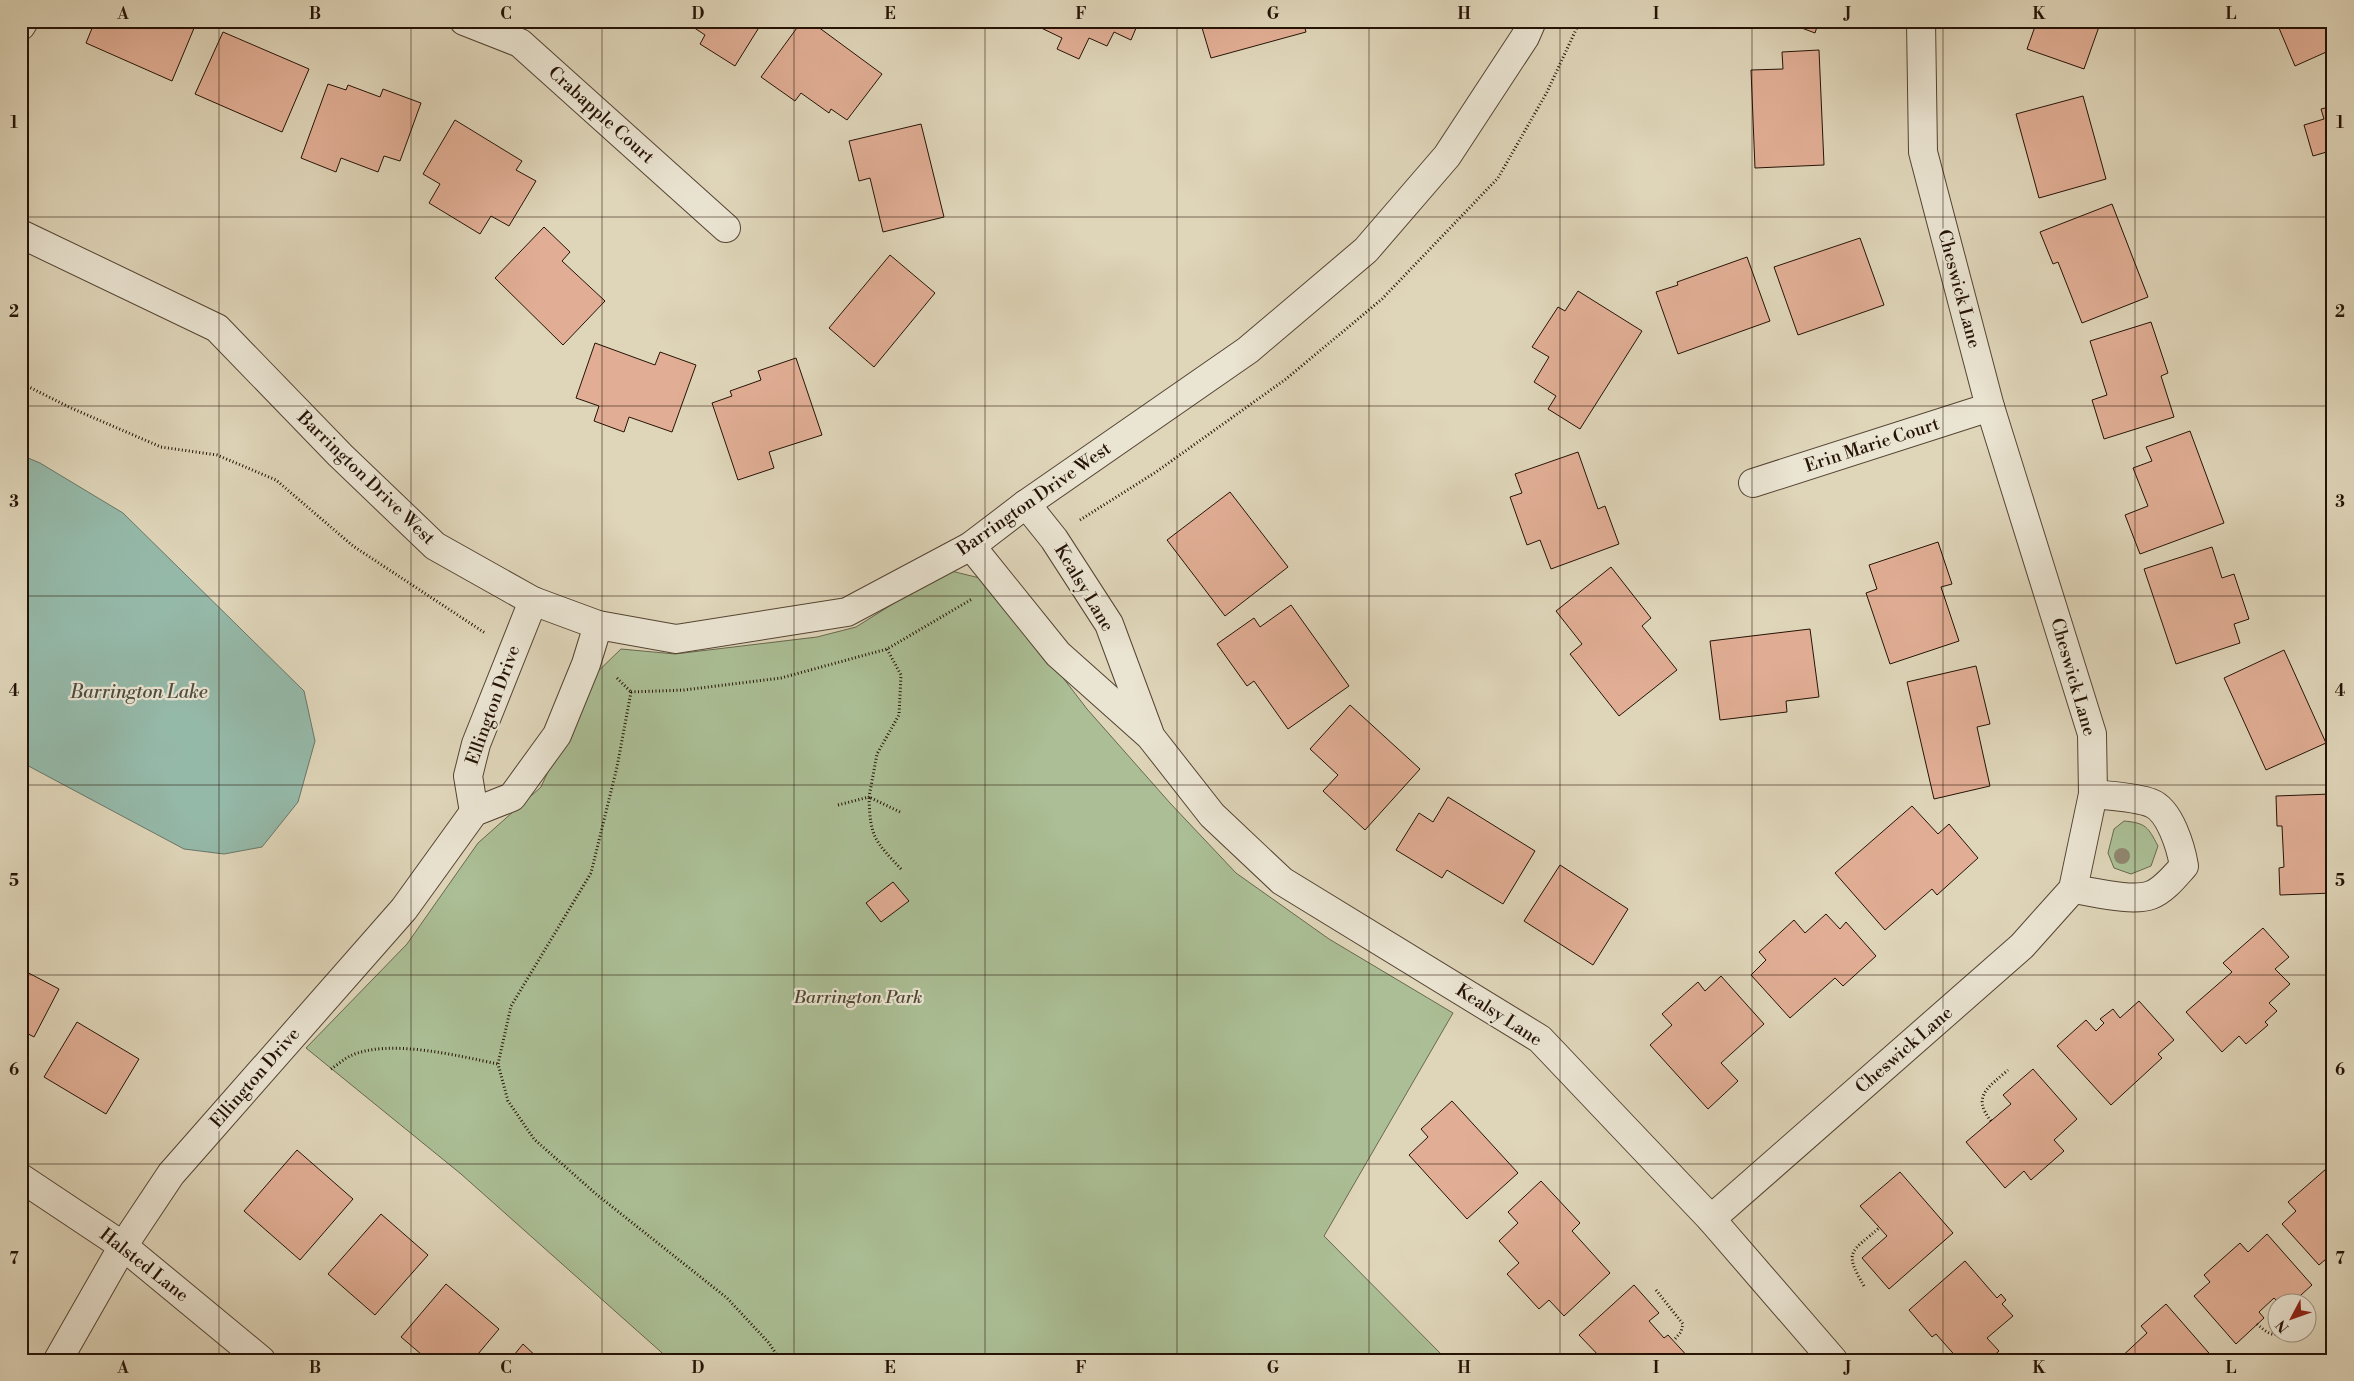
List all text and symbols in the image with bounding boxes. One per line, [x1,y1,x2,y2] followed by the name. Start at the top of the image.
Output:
[116,4,129,24] text: A
[309,4,321,24] text: B
[500,4,512,24] text: C
[692,4,705,24] text: D
[884,4,896,24] text: E
[1075,4,1087,24] text: F
[1267,4,1280,24] text: G
[1457,4,1471,24] text: H
[1653,4,1659,24] text: I
[1843,4,1851,24] text: J
[2033,4,2047,24] text: K
[2226,4,2237,24] text: L
[543,61,659,169] street label: Crabapple Court
[10,113,18,133] text: 1
[2336,113,2344,133] text: 1
[1932,227,1986,351] street label: Cheswick Lane
[9,302,19,322] text: 2
[2335,302,2345,322] text: 2
[291,405,440,550] street label: Barrington Drive West
[1802,412,1943,478] street label: Erin Marie Court
[952,437,1116,561] street label: Barrington Drive West
[9,492,19,512] text: 3
[2335,492,2345,512] text: 3
[1049,540,1119,636] street label: Kealsy Lane
[2045,615,2101,739] street label: Cheswick Lane
[461,642,525,768] street label: Ellington Drive
[69,680,208,704] water label: Barrington Lake
[9,681,20,701] text: 4
[2335,681,2346,701] text: 4
[9,871,19,891] text: 5
[2335,871,2345,891] text: 5
[1452,979,1546,1051] street label: Kealsy Lane
[793,986,922,1009] park label: Barrington Park
[1851,1001,1957,1099] street label: Cheswick Lane
[205,1023,305,1133] street label: Ellington Drive
[9,1060,19,1080] text: 6
[2335,1060,2345,1080] text: 6
[95,1223,193,1307] street label: Halsted Lane
[9,1249,19,1269] text: 7
[2335,1249,2345,1269] text: 7
[2266,1294,2316,1344] north arrow
[2273,1316,2293,1336] text: N
[116,1358,129,1378] text: A
[309,1358,321,1378] text: B
[500,1358,512,1378] text: C
[692,1358,705,1378] text: D
[884,1358,896,1378] text: E
[1075,1358,1087,1378] text: F
[1267,1358,1280,1378] text: G
[1457,1358,1471,1378] text: H
[1653,1358,1659,1378] text: I
[1843,1358,1851,1378] text: J
[2033,1358,2047,1378] text: K
[2226,1358,2237,1378] text: L

